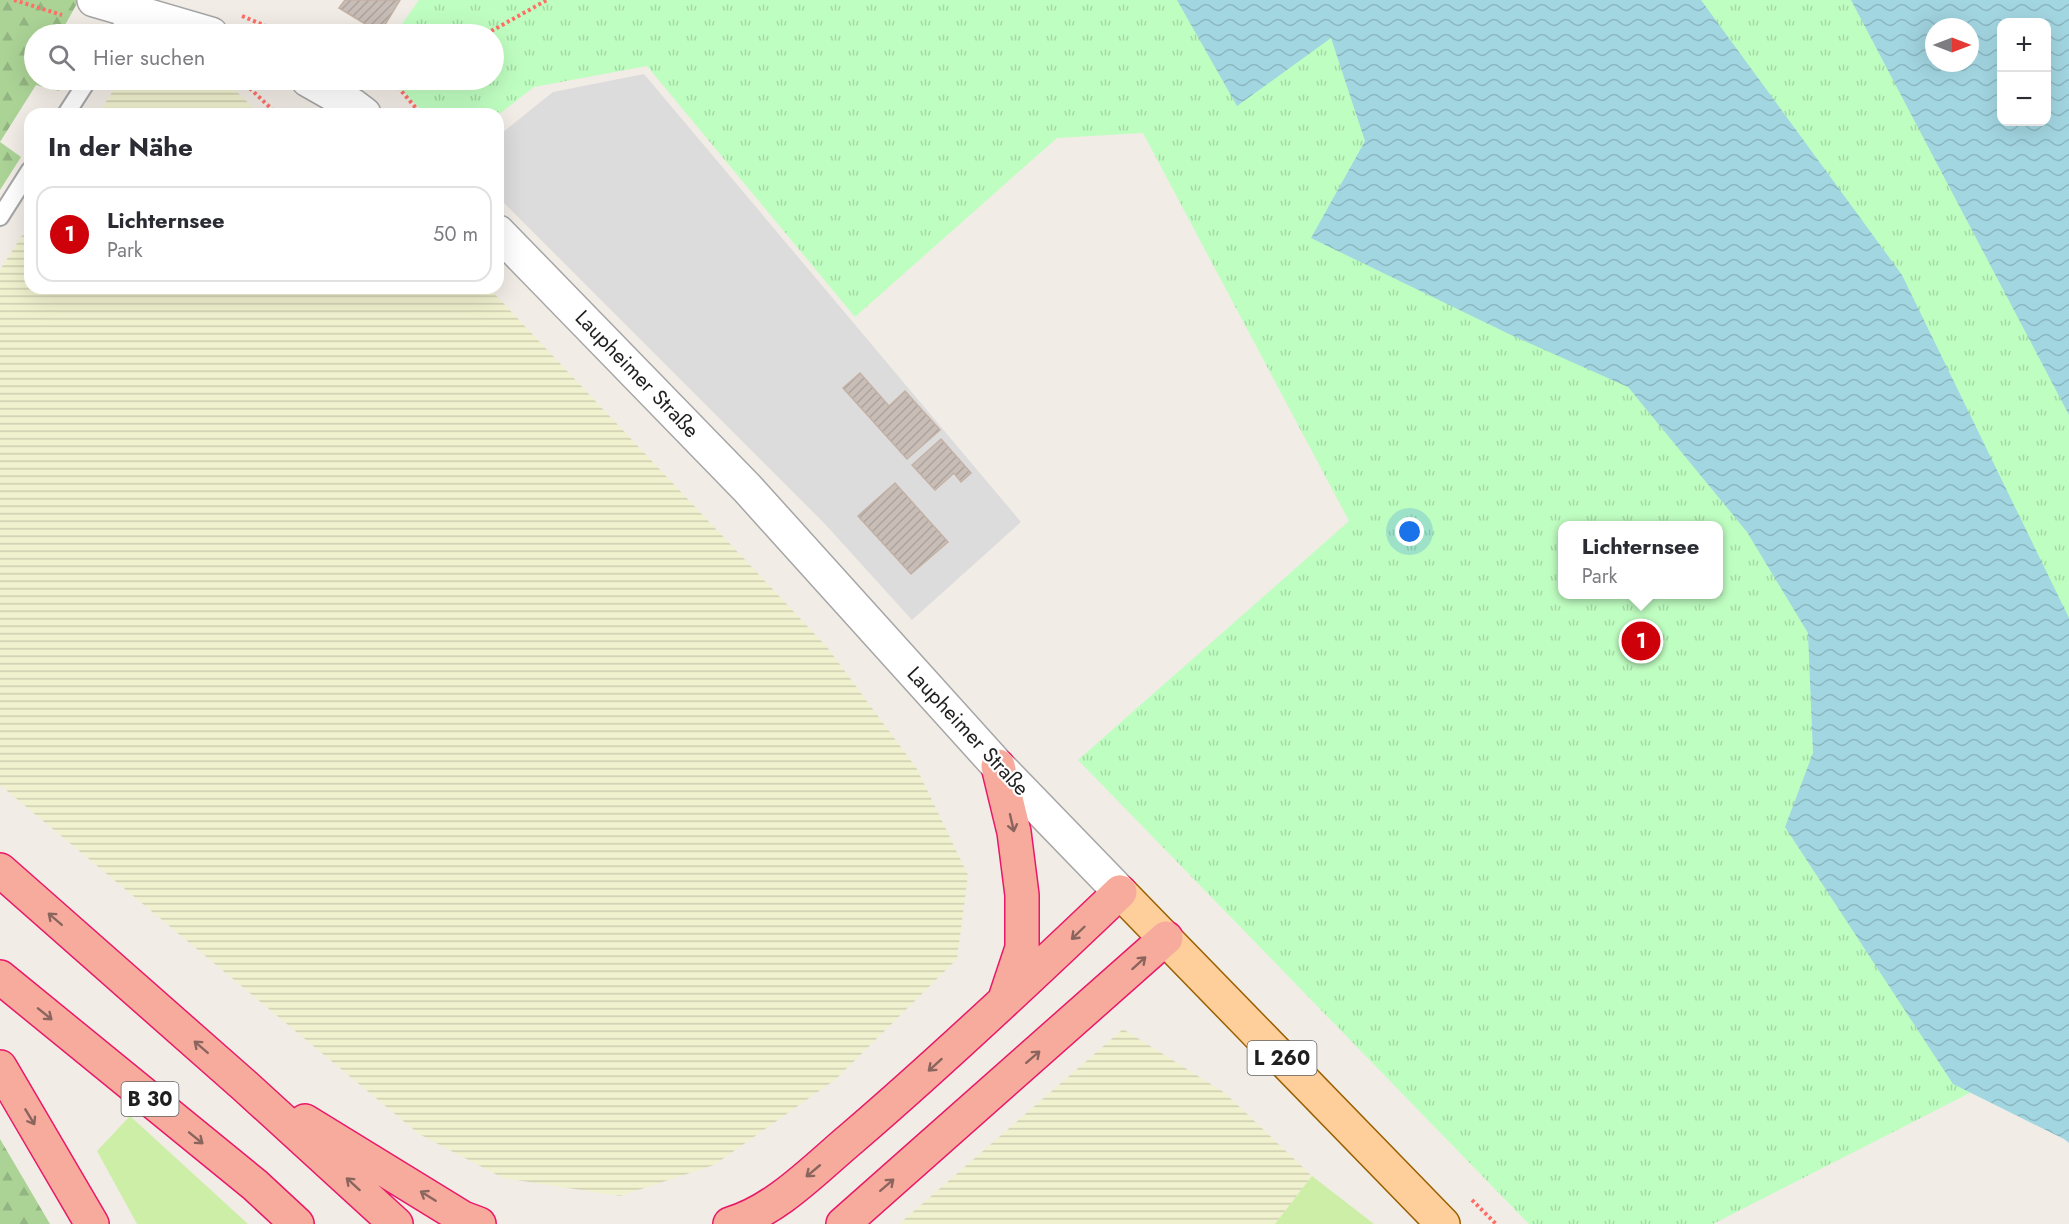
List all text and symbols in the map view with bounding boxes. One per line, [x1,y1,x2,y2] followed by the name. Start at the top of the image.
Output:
[1925,18,1979,72] north arrow
[1997,18,2051,126] map controls
[1997,18,2051,72] button: +
[24,24,504,90] search box
[45,41,78,74] icon: search
[93,41,205,73] text: Hier suchen
[1997,72,2051,126] button: −
[48,128,193,166] text: In der Nähe
[107,204,225,236] text: Lichternsee
[64,220,75,249] text: 1
[433,220,478,249] text: 50 m
[107,236,143,265] text: Park
[568,303,706,445] street label: Laupheimer Straße
[1395,517,1424,546] your location
[1558,521,1723,599] popup
[1582,530,1699,562] text: Lichternsee
[1582,562,1617,591] text: Park
[1622,618,1660,664] pin: 1
[900,660,1036,802] street label: Laupheimer Straße
[1007,813,1019,832] one-way arrow
[48,912,63,926] one-way arrow
[1071,925,1086,939] one-way arrow
[1132,956,1147,970] one-way arrow
[37,1007,53,1020] one-way arrow
[194,1040,209,1054] one-way arrow
[1248,1041,1316,1075] road number: L 260
[1026,1050,1041,1064] one-way arrow
[928,1058,943,1072] one-way arrow
[122,1082,178,1116] road number: B 30
[25,1108,37,1125] one-way arrow
[188,1131,204,1144] one-way arrow
[806,1164,821,1178] one-way arrow
[346,1178,361,1192] one-way arrow
[879,1178,894,1192] one-way arrow
[420,1189,437,1201] one-way arrow

